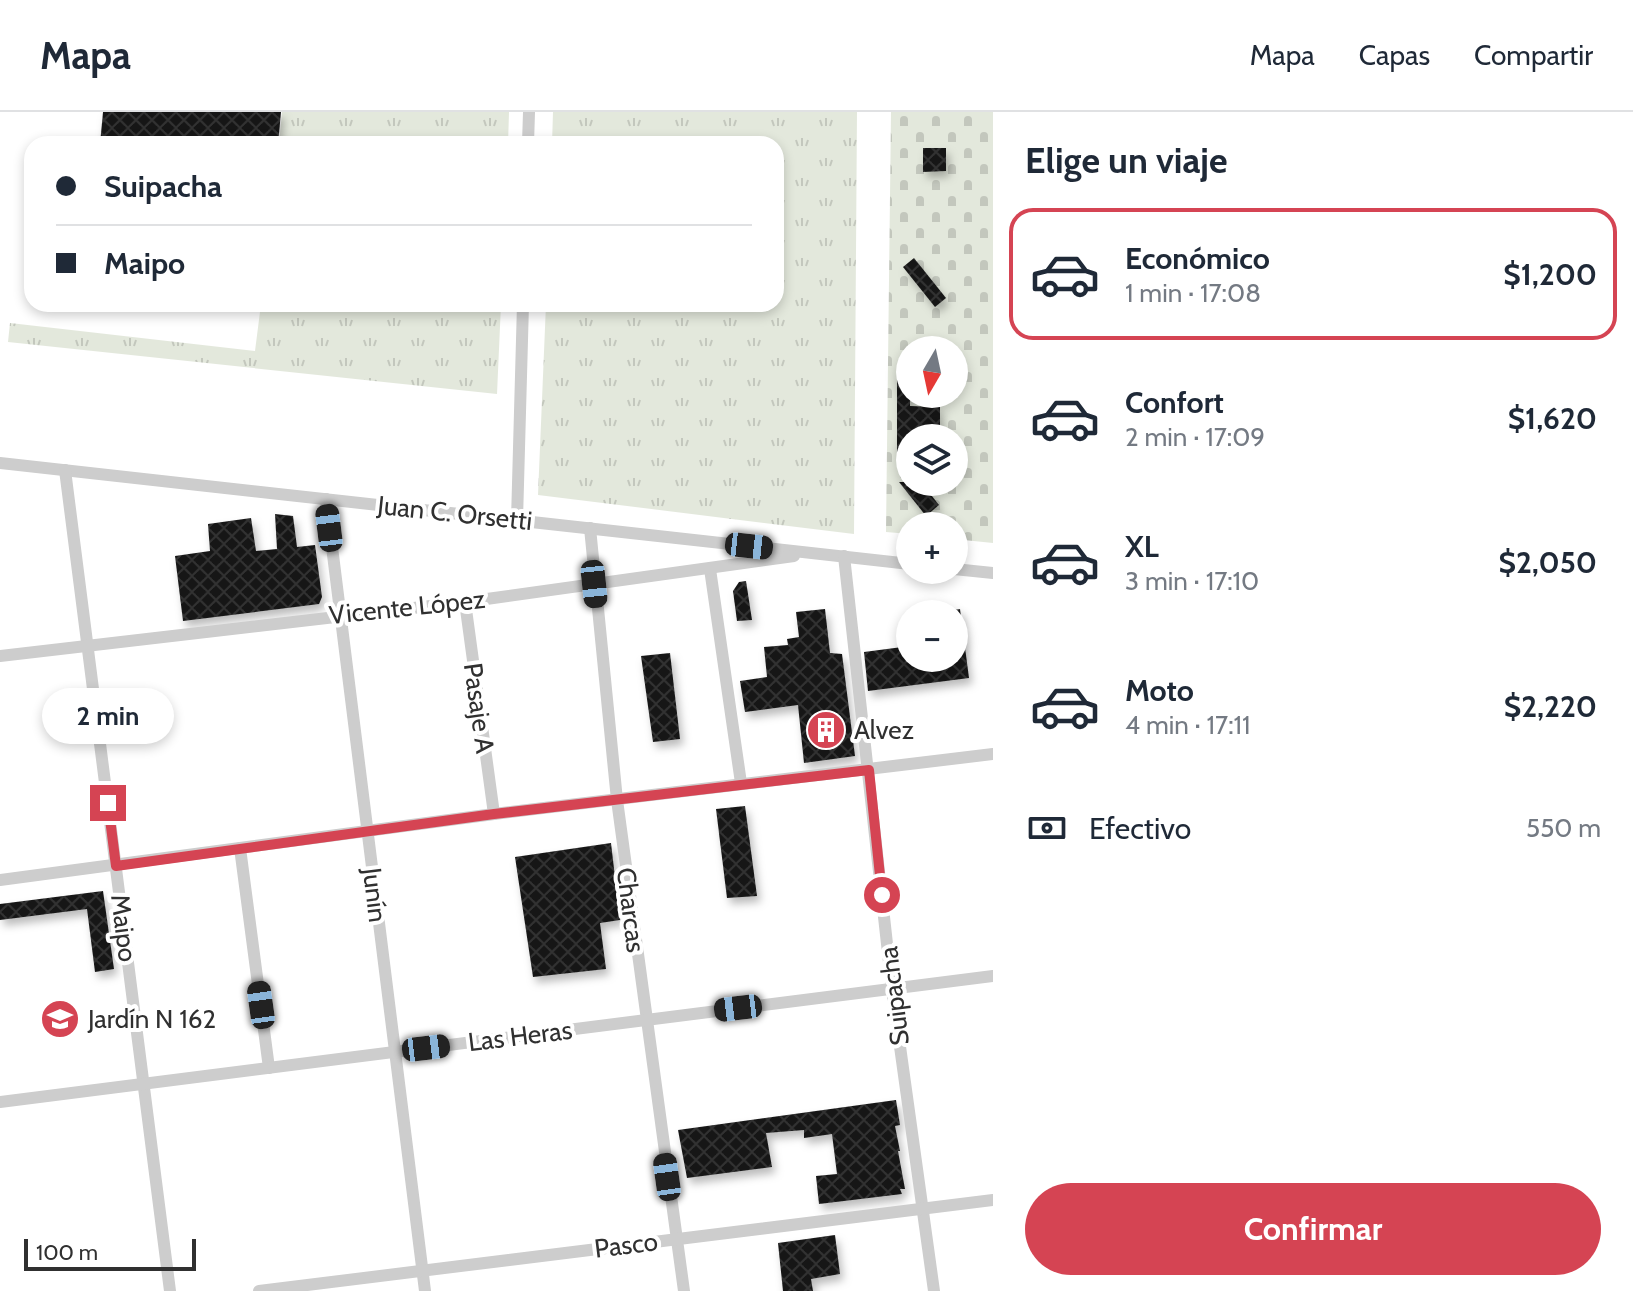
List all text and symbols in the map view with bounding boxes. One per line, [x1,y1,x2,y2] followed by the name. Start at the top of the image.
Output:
[40,32,131,79] text: Mapa
[1250,38,1315,72] text: Mapa
[1359,38,1430,72] text: Capas
[1474,38,1593,72] text: Compartir
[1025,138,1228,182] text: Elige un viaje
[104,168,222,205] text: Suipacha
[1029,238,1101,310] icon: car
[1125,240,1270,277] text: Económico
[104,245,185,282] text: Maipo
[1503,256,1597,293] text: $1,200
[1125,277,1261,309] text: 1 min · 17:08
[896,336,968,408] north arrow
[896,336,968,672] map controls
[1029,382,1101,454] icon: car
[1125,384,1224,421] text: Confort
[1508,400,1597,437] text: $1,620
[1125,421,1265,453] text: 2 min · 17:09
[896,424,968,496] button: layers
[375,489,534,537] street label: Juan C. Orsetti
[314,503,344,553] car
[896,512,968,584] button: +
[1029,526,1101,598] icon: car
[1125,528,1159,565] text: XL
[724,532,774,560] car
[1499,544,1597,581] text: $2,050
[580,559,608,609] car
[1125,565,1259,597] text: 3 min · 17:10
[327,583,487,631] street label: Vicente López
[896,600,968,672] button: −
[457,661,501,755] street label: Pasaje A
[1029,670,1101,742] icon: car
[1125,672,1194,709] text: Moto
[42,687,174,743] callout: 2 min
[1504,688,1597,725] text: $2,220
[77,700,139,732] text: 2 min
[805,709,847,751] building icon: Alvez
[1125,709,1251,741] text: 4 min · 17:11
[854,714,914,746] place label: Alvez
[90,785,126,821] route end
[1025,806,1069,850] icon: cash
[1089,810,1191,847] text: Efectivo
[1526,812,1601,844] text: 550 m
[356,865,394,924] street label: Junín
[610,866,652,955] street label: Charcas
[864,877,900,913] route start
[104,892,144,964] street label: Maipo
[872,944,916,1047] street label: Suipacha
[246,980,276,1030] car
[713,993,763,1023] car
[39,998,81,1040] school or university icon: Jardín N 162
[87,1003,216,1035] place label: Jardín N 162
[466,1014,574,1058] street label: Las Heras
[401,1033,451,1063] car
[652,1152,682,1202] car
[1025,1183,1601,1275] button: Confirmar
[592,1225,660,1265] street label: Pasco
[24,1235,196,1271] scale bar
[36,1239,98,1266] text: 100 m

